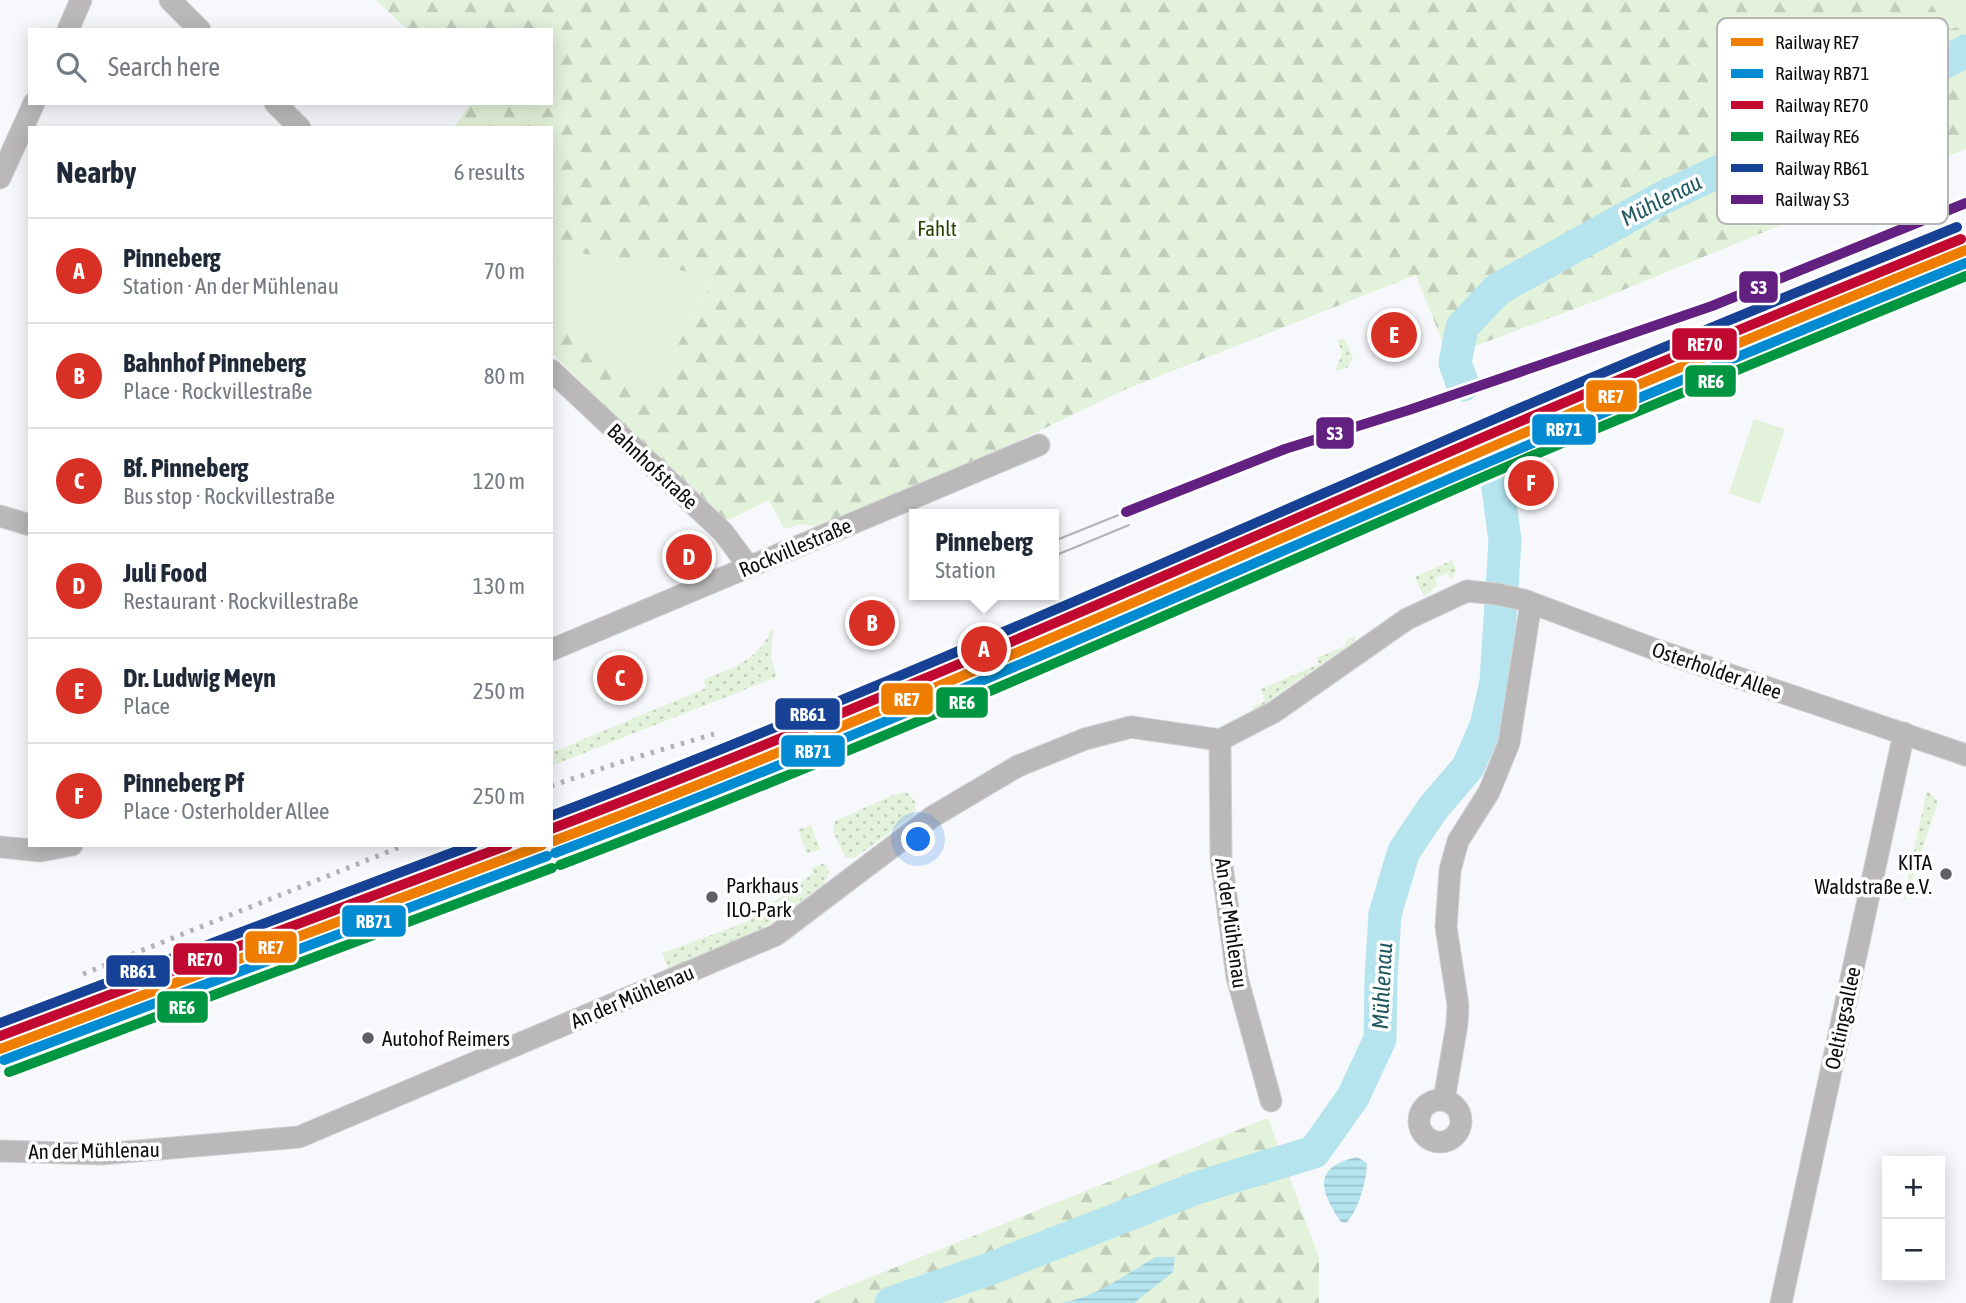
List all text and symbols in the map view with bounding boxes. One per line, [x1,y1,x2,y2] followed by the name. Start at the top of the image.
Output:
[1717,18,1948,224] legend
[28,28,553,105] search box
[1775,31,1860,53] text: Railway RE7
[52,48,90,86] icon: search
[108,52,220,82] text: Search here
[1775,62,1869,84] text: Railway RB71
[1775,94,1868,116] text: Railway RE70
[1775,125,1860,147] text: Railway RE6
[56,155,136,189] text: Nearby
[1775,157,1869,179] text: Railway RB61
[454,159,525,185] text: 6 results
[1616,169,1706,231] water label: Mühlenau
[1775,188,1850,210] text: Railway S3
[917,216,957,240] park label: Fahlt
[123,243,221,273] text: Pinneberg
[73,258,85,284] text: A
[484,258,525,284] text: 70 m
[1738,270,1779,304] line badge: S3
[123,273,339,299] text: Station · An der Mühlenau
[1751,276,1768,298] text: S3
[1371,309,1417,361] pin: E
[1671,327,1738,361] line badge: RE70
[1687,333,1723,355] text: RE70
[123,348,306,378] text: Bahnhof Pinneberg
[74,363,84,389] text: B
[484,363,525,389] text: 80 m
[1684,364,1737,398] line badge: RE6
[1698,370,1724,392] text: RE6
[123,378,312,404] text: Place · Rockvillestraße
[1585,379,1638,413] line badge: RE7
[1598,385,1624,407] text: RE7
[1531,413,1597,446] line badge: RB71
[1315,416,1355,450] line badge: S3
[603,418,703,514] street label: Bahnhofstraße
[1546,418,1582,440] text: RB71
[1327,422,1344,444] text: S3
[123,453,248,483] text: Bf. Pinneberg
[1508,457,1554,509] pin: F
[74,468,84,494] text: C
[473,468,525,494] text: 120 m
[123,483,335,509] text: Bus stop · Rockvillestraße
[909,509,1059,600] popup
[735,513,855,581] street label: Rockvillestraße
[935,527,1033,557] text: Pinneberg
[666,531,712,583] pin: D
[935,557,996,583] text: Station
[123,558,207,588] text: Juli Food
[73,573,85,599] text: D
[473,573,525,599] text: 130 m
[123,588,359,614] text: Restaurant · Rockvillestraße
[849,597,895,649] pin: B
[961,623,1007,675] pin: A
[1649,637,1785,703] street label: Osterholder Allee
[597,652,643,704] pin: C
[123,663,276,693] text: Dr. Ludwig Meyn
[74,678,84,704] text: E
[473,678,525,704] text: 250 m
[880,682,934,716] line badge: RE7
[935,686,989,719] line badge: RE6
[894,688,920,710] text: RE7
[949,691,975,713] text: RE6
[123,693,170,719] text: Place
[774,697,841,731] line badge: RB61
[790,703,826,725] text: RB61
[780,734,846,768] line badge: RB71
[795,740,831,762] text: RB71
[123,768,244,798] text: Pinneberg Pf
[74,783,84,809] text: F
[473,783,525,809] text: 250 m
[123,798,330,824] text: Place · Osterholder Allee
[901,822,935,856] your location
[1815,850,1933,898] place label: KITA Waldstraße e.V.
[1211,856,1253,990] street label: An der Mühlenau
[1938,866,1954,882] marker: KITA Waldstraße e.V.
[726,873,799,921] place label: Parkhaus ILO-Park
[704,889,720,905] marker: Parkhaus ILO-Park
[341,904,407,938] line badge: RB71
[356,910,392,932] text: RB71
[244,930,298,964] line badge: RE7
[258,936,284,958] text: RE7
[172,942,238,976] line badge: RE70
[1367,942,1397,1030] water label: Mühlenau
[187,948,223,970] text: RE70
[105,954,171,988] line badge: RB61
[567,959,697,1033] street label: An der Mühlenau
[120,960,156,982] text: RB61
[1819,964,1865,1072] street label: Oeltingsallee
[156,990,209,1024] line badge: RE6
[169,996,195,1018] text: RE6
[382,1026,510,1050] place label: Autohof Reimers
[360,1030,376,1046] marker: Autohof Reimers
[28,1137,160,1163] street label: An der Mühlenau
[1882,1156,1945,1282] map controls
[1882,1156,1945,1219] button: +
[1882,1219,1945,1282] button: −

